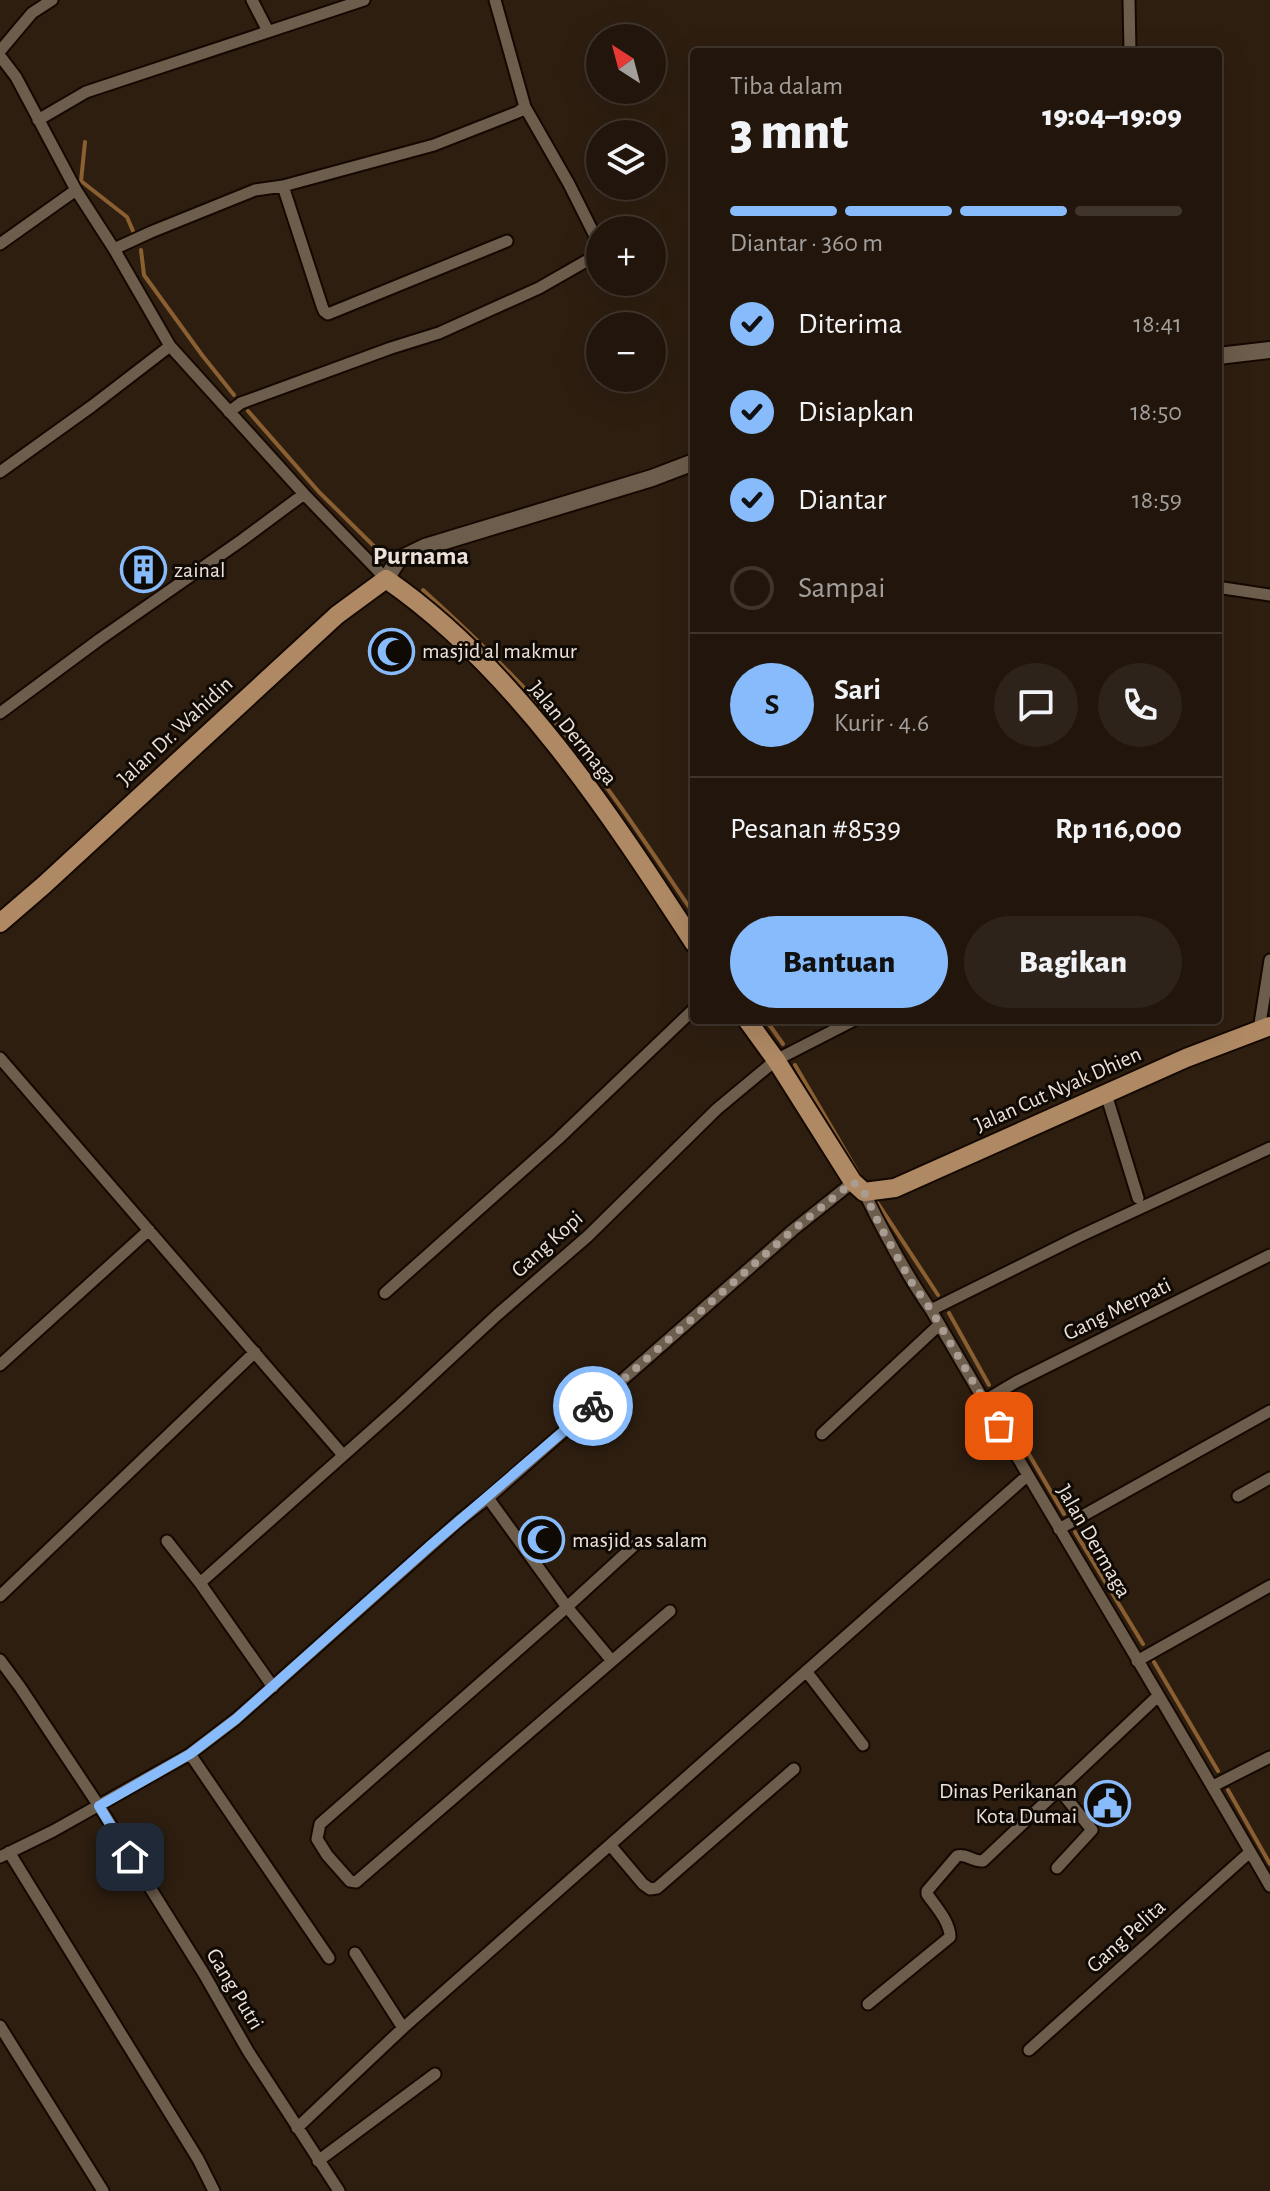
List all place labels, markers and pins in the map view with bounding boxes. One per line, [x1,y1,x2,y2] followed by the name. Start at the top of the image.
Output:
[119,546,167,594] building icon: zainal
[174,559,226,581] place label: zainal
[367,627,415,675] mosque icon: masjid al makmur
[422,640,577,662] place label: masjid al makmur
[965,1392,1033,1460] pin
[517,1516,565,1564] mosque icon: masjid as salam
[572,1529,707,1551] place label: masjid as salam
[939,1780,1077,1827] place label: Dinas Perikanan Kota Dumai
[1084,1780,1132,1828] public building icon: Dinas Perikanan Kota Dumai
[96,1823,164,1891] pin

